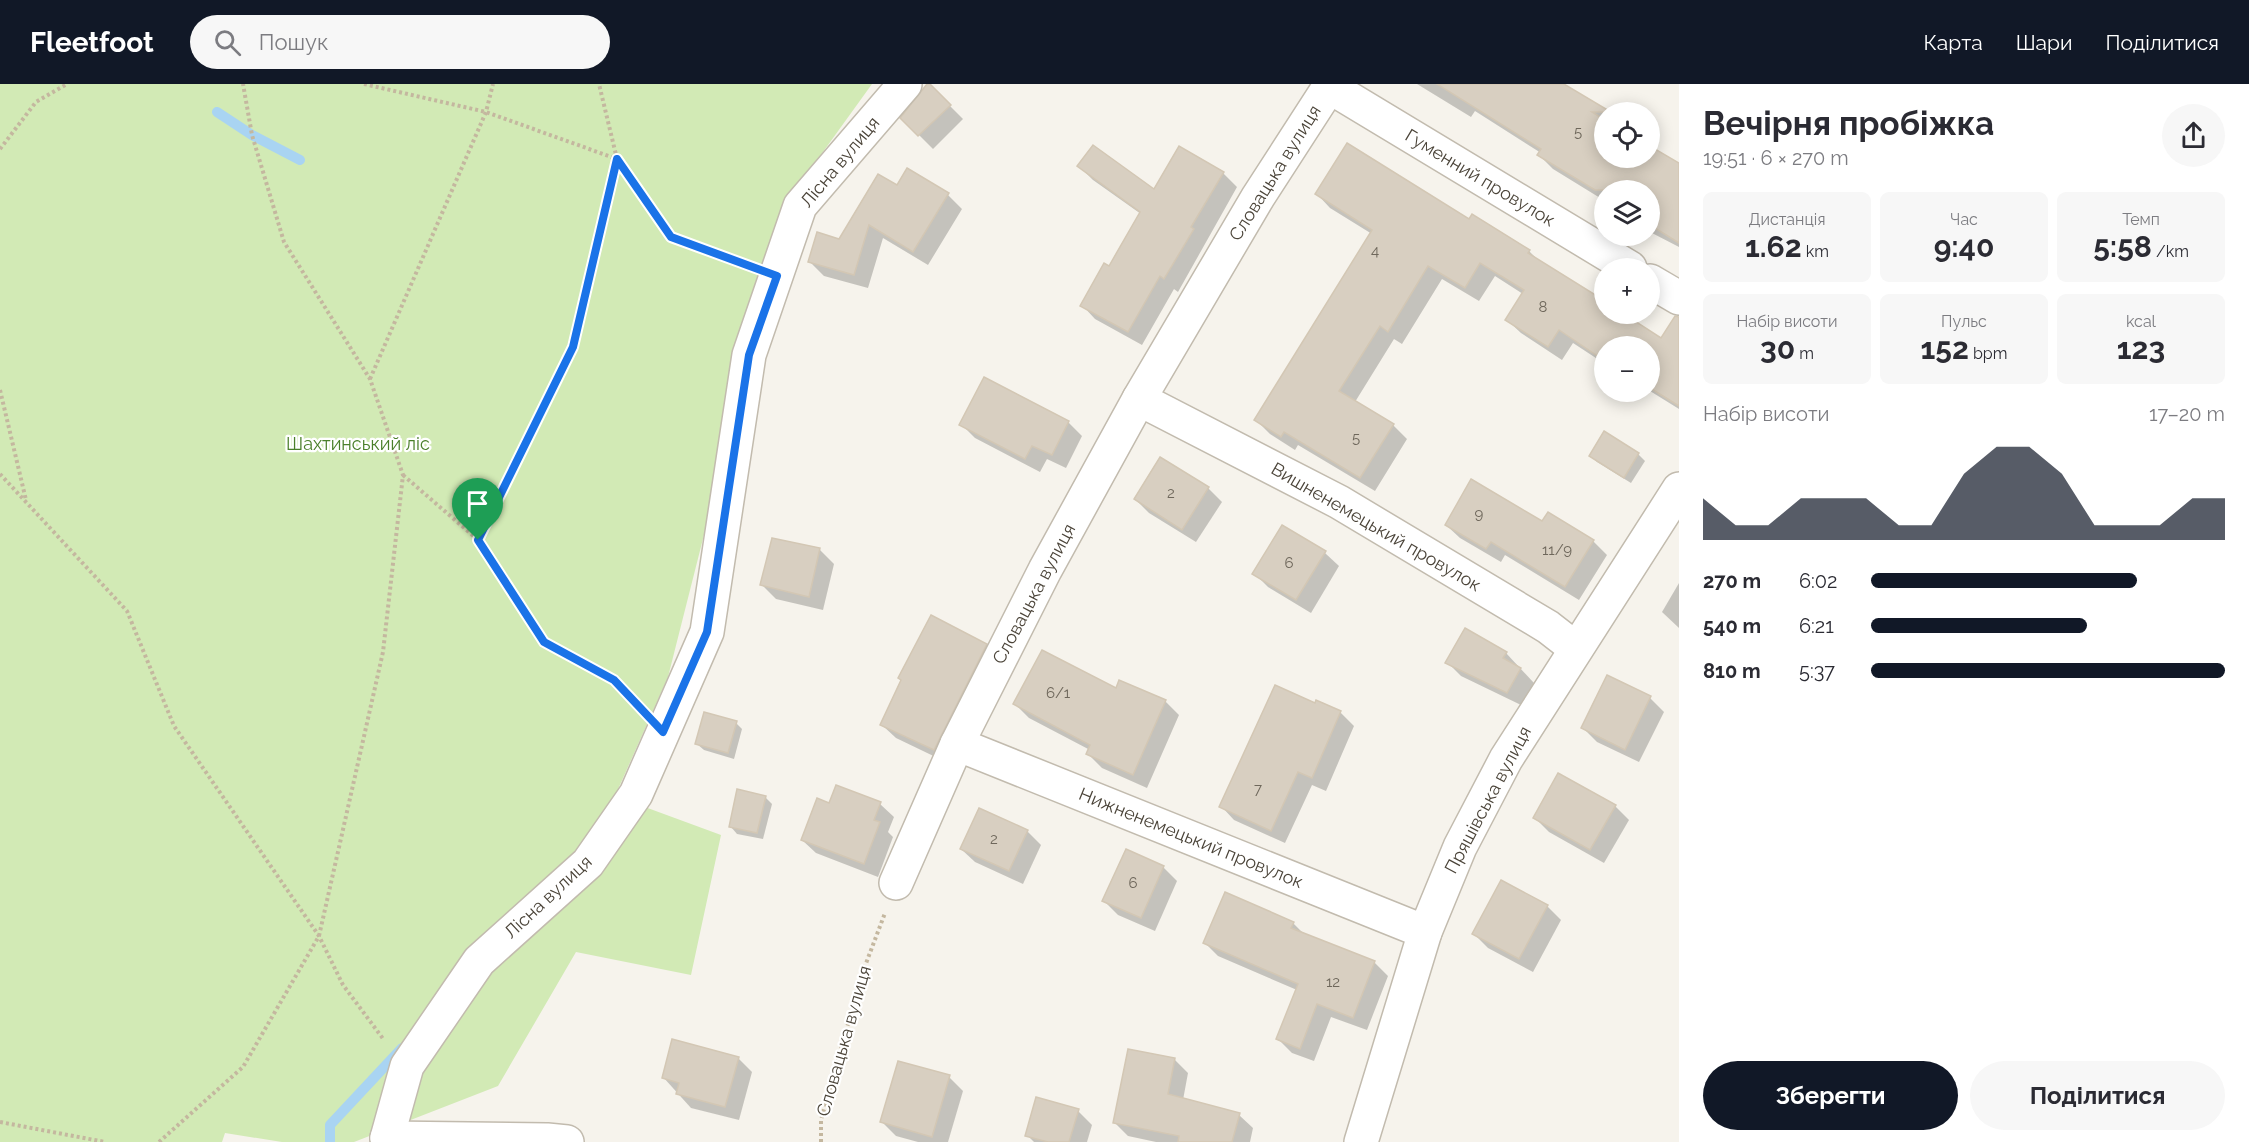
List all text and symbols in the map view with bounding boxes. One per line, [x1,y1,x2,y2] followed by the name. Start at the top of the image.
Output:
[190,15,610,69] search box
[30,26,154,59] text: Fleetfoot
[211,26,244,59] icon: search
[259,29,328,55] text: Пошук
[1924,30,1983,55] text: Карта
[2016,30,2073,55] text: Шари
[2106,30,2219,55] text: Поділитися
[1224,101,1325,244] street label: Словацька вулиця
[1594,102,1660,402] map controls
[1594,102,1660,168] button: locate
[1703,104,1994,143] text: Вечірня пробіжка
[2162,104,2225,167] button: share
[796,112,884,211] street label: Лісна вулиця
[1574,123,1582,141] house number: 5
[1402,125,1559,231] street label: Гуменний провулок
[1703,146,1849,170] text: 19:51 · 6 × 270 m
[1594,180,1660,246] button: layers
[1749,210,1825,229] text: Дистанція
[1950,210,1978,229] text: Час
[2122,210,2160,229] text: Темп
[1745,229,1802,264] text: 1.62
[1934,229,1994,264] text: 9:40
[2093,229,2152,264] text: 5:58
[1371,242,1379,260] house number: 4
[1802,242,1829,261] text: km
[2152,242,2189,261] text: /km
[1594,258,1660,324] button: +
[1539,298,1548,316] house number: 8
[1736,312,1838,331] text: Набір висоти
[1941,312,1987,331] text: Пульс
[2126,312,2156,331] text: kcal
[1760,331,1795,366] text: 30
[1921,331,1969,366] text: 152
[2117,331,2165,366] text: 123
[1594,336,1660,402] button: −
[1795,344,1814,363] text: m
[1969,344,2007,363] text: bpm
[1703,402,1829,426] text: Набір висоти
[2149,402,2225,426] text: 17–20 m
[1352,429,1360,447] house number: 5
[286,433,430,454] park label: Шахтинський ліс
[1268,458,1485,595] street label: Вишненемецький провулок
[452,478,503,540] pin
[1167,484,1175,502] house number: 2
[461,487,494,520] icon: arrive
[1475,505,1484,523] house number: 9
[988,520,1079,667] street label: Словацька вулиця
[1542,541,1572,559] house number: 11/9
[1284,554,1294,572] house number: 6
[1703,569,1761,593] text: 270 m
[1799,569,1837,593] text: 6:02
[1703,614,1761,638] text: 540 m
[1799,614,1834,638] text: 6:21
[1703,659,1761,683] text: 810 m
[1799,659,1835,683] text: 5:37
[1046,684,1071,702] house number: 6/1
[1440,723,1535,877] street label: Пряшівська вулиця
[1254,780,1262,798] house number: 7
[1076,783,1306,892] street label: Нижненемецький провулок
[990,830,998,848] house number: 2
[500,851,596,942] street label: Лісна вулиця
[1128,874,1138,892] house number: 6
[812,963,875,1119] street label: Словацька вулиця
[1326,973,1340,991] house number: 12
[1703,1061,1958,1130] button: Зберегти
[1970,1061,2225,1130] button: Поділитися

